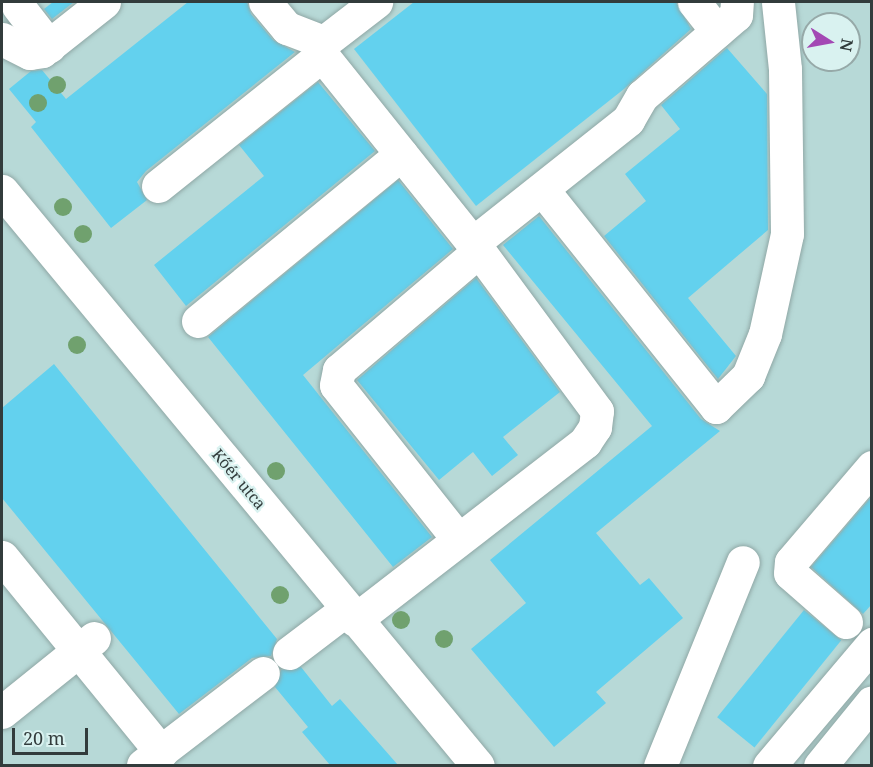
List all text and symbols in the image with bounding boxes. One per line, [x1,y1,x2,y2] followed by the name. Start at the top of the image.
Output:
[801,12,861,72] north arrow
[835,37,859,53] text: N
[208,445,270,513] street label: Kőér utca
[15,716,92,754] scale bar
[23,726,65,750] text: 20 m

